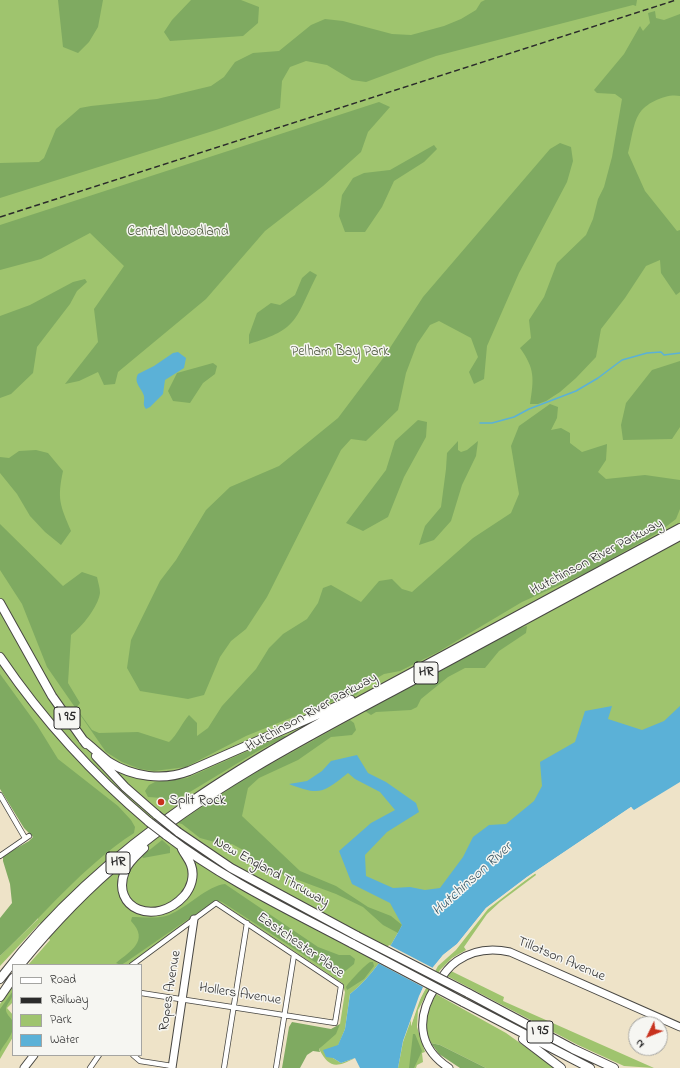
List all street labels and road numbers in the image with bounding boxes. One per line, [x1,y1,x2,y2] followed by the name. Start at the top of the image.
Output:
[528,516,666,600] street label: Hutchinson River Parkway
[414,662,438,684] road number: HR
[243,670,381,756] street label: Hutchinson River Parkway
[54,707,80,729] road number: I 95
[210,834,332,912] street label: New England Thruway
[106,852,130,874] road number: HR
[253,910,347,982] street label: Eastchester Place
[515,934,607,986] street label: Tillotson Avenue
[156,949,186,1033] street label: Ropes Avenue
[198,980,282,1010] street label: Hollers Avenue
[527,1021,553,1043] road number: I 95

